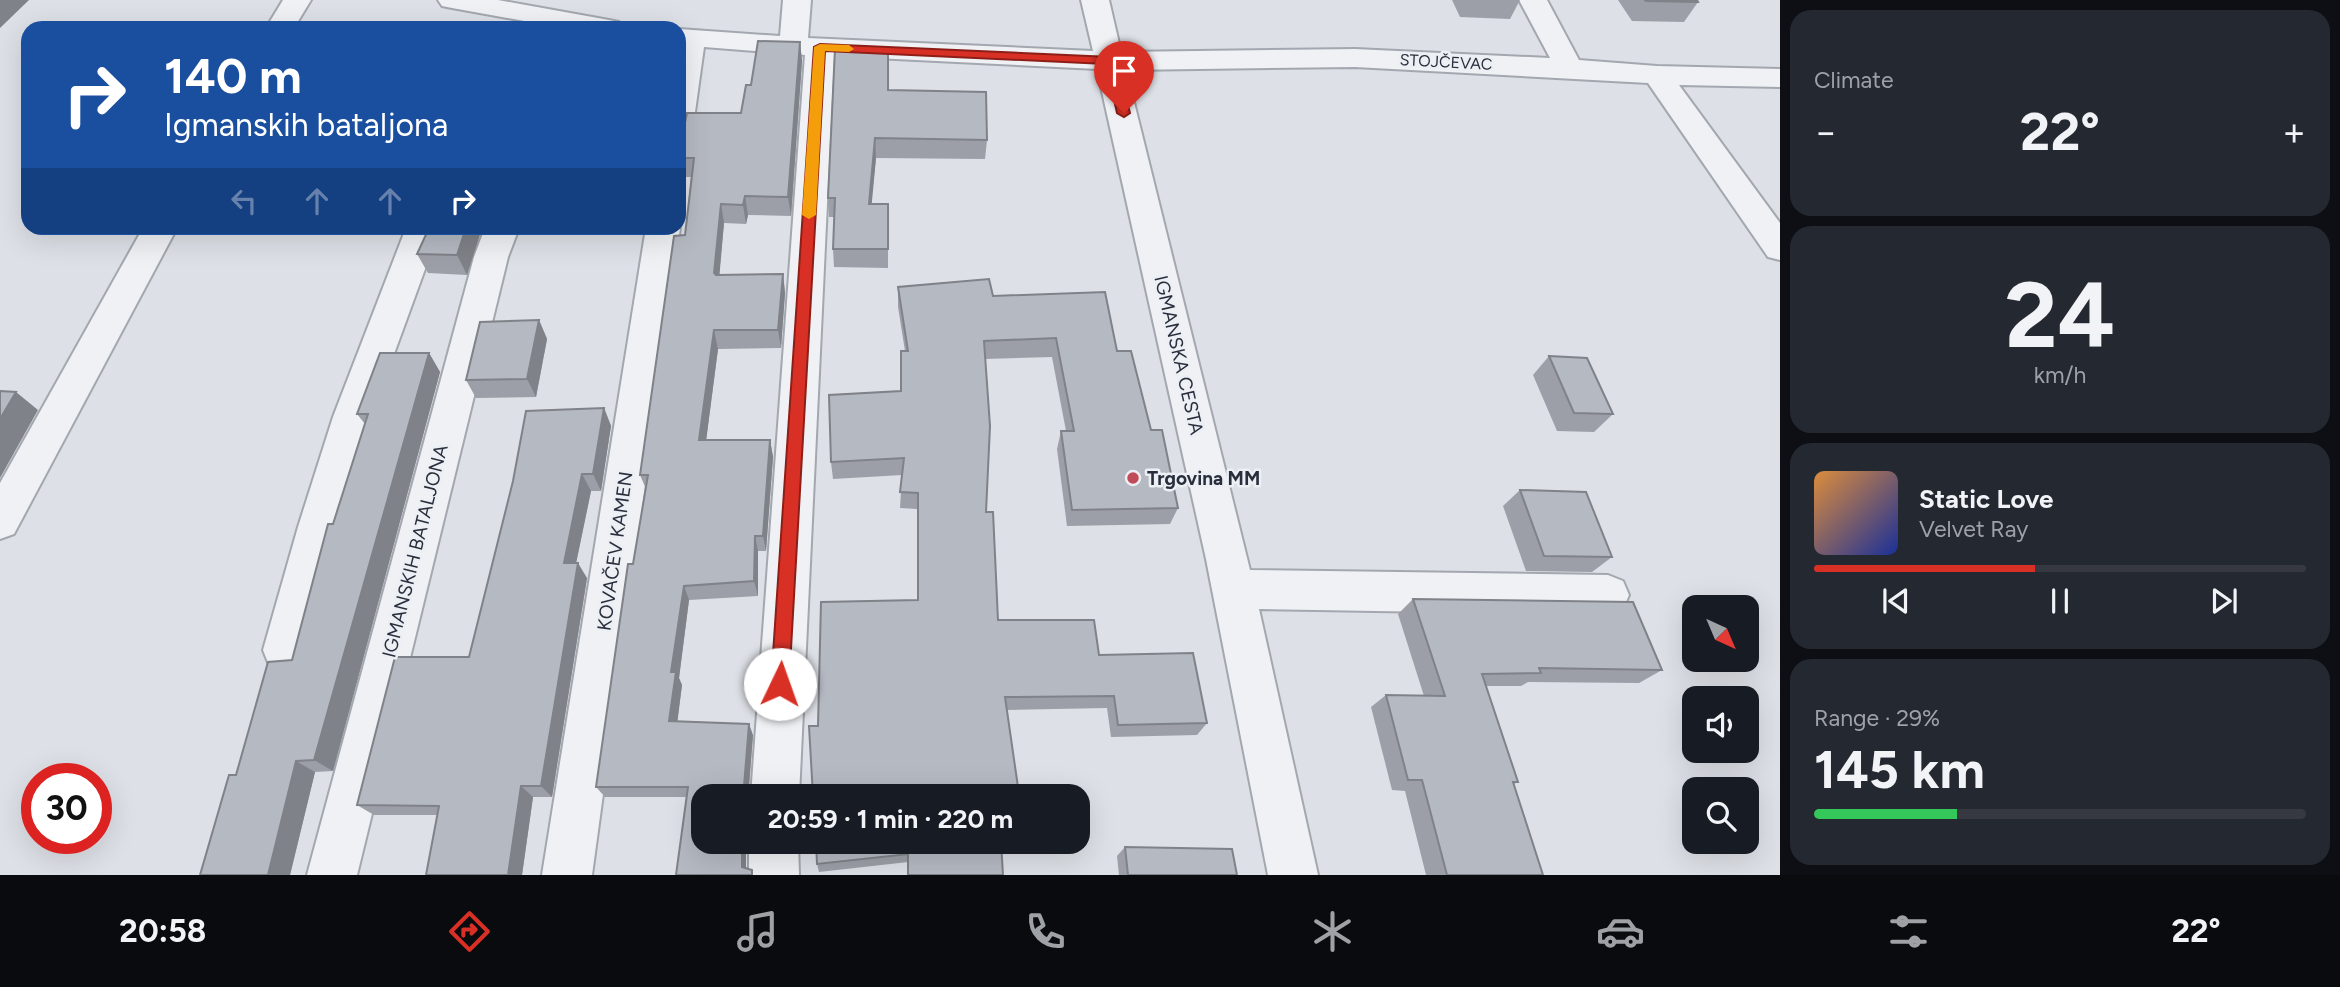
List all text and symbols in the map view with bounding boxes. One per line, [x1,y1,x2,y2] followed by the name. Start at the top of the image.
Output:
[1094,41,1154,113] pin
[164,46,302,105] text: 140 m
[49,49,140,140] icon: right
[1399,50,1493,74] street label: STOJČEVAC
[1105,52,1143,90] icon: arrive
[1814,66,1893,94] text: Climate
[2020,101,2100,163] text: 22°
[164,106,448,144] text: Igmanskih bataljona
[1814,109,1838,155] text: −
[2282,109,2306,155] text: +
[225,182,263,220] icon: left
[298,182,336,220] icon: ahead
[371,182,409,220] icon: ahead
[444,182,482,220] icon: right
[2005,261,2115,370] text: 24
[1149,273,1209,437] street label: IGMANSKA CESTA
[2034,361,2086,389] text: km/h
[377,442,453,660] street label: IGMANSKIH BATALJONA
[1147,467,1260,490] place label: Trgovina MM
[592,470,638,632] street label: KOVAČEV KAMEN
[1125,470,1141,486] marker: Trgovina MM
[1919,483,2053,515] text: Static Love
[1919,515,2028,543] text: Velvet Ray
[1877,582,1915,620] icon: previous
[2041,582,2079,620] icon: pause
[2205,582,2243,620] icon: next
[1682,595,1759,672] north arrow
[1682,595,1759,854] map controls
[743,647,817,721] position arrow
[1682,686,1759,763] button: sound
[1814,704,1940,732] text: Range · 29%
[1814,739,1985,801] text: 145 km
[21,763,112,854] speed limit sign: 30
[1682,777,1759,854] button: search
[768,803,1013,835] text: 20:59 · 1 min · 220 m
[445,907,494,956] icon: directions
[733,907,782,956] icon: music
[1021,907,1070,956] icon: phone
[1308,907,1357,956] icon: climate
[1596,907,1645,956] icon: car
[1884,907,1933,956] icon: filters
[119,912,206,950] text: 20:58
[2171,912,2221,950] text: 22°

